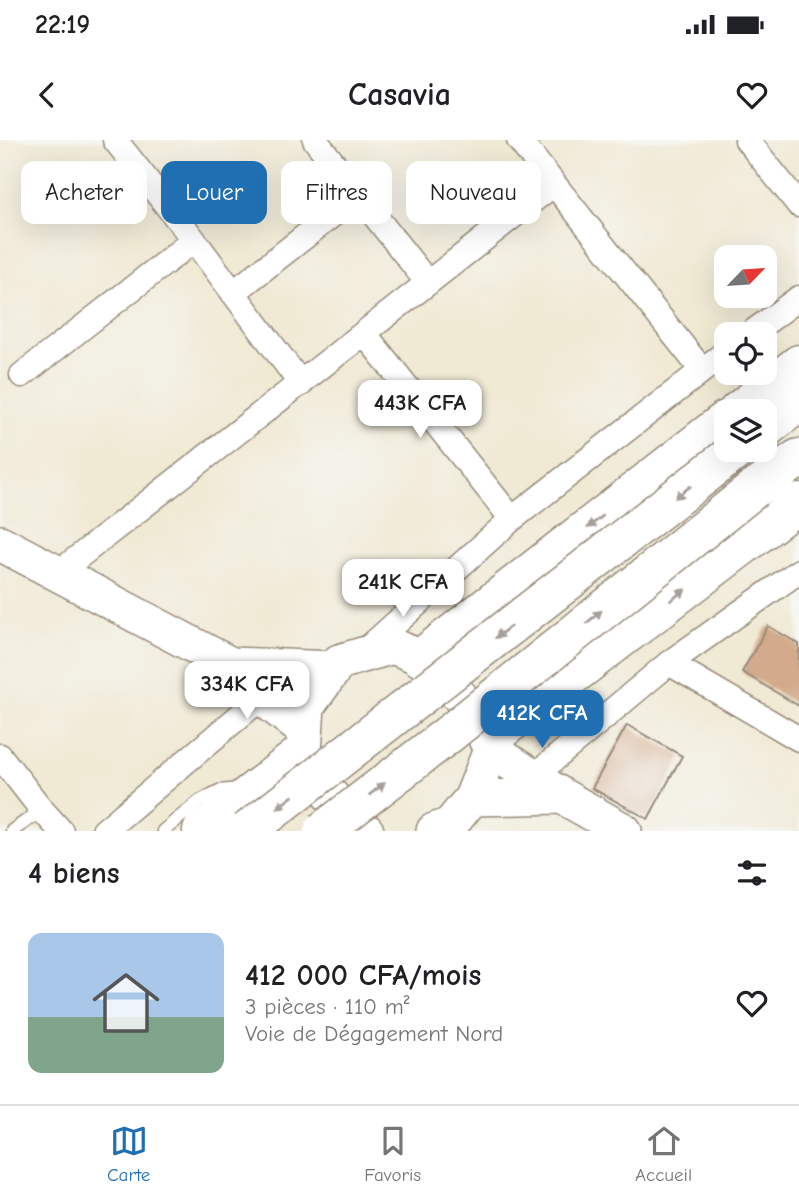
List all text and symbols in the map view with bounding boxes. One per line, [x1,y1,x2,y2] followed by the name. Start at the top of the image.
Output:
[35,10,90,40] text: 22:19
[28,76,66,114] icon: back
[348,76,451,113] text: Casavia
[733,76,771,114] icon: heart
[21,161,147,224] chip: Acheter
[161,161,267,224] chip: Louer
[281,161,392,224] chip: Filtres
[406,161,541,224] chip: Nouveau
[714,245,777,308] north arrow
[714,245,777,462] map controls
[714,322,777,385] button: locate
[348,380,492,440] pin: 443K CFA
[374,389,466,416] text: 443K CFA
[714,399,777,462] button: layers
[674,485,692,500] one-way arrow
[586,515,604,529] one-way arrow
[331,560,475,619] pin: 241K CFA
[358,568,448,595] text: 241K CFA
[669,588,687,602] one-way arrow
[585,611,603,625] one-way arrow
[495,625,513,640] one-way arrow
[175,662,319,721] pin: 334K CFA
[201,670,294,697] text: 334K CFA
[470,690,614,750] pin: 412K CFA
[497,699,587,726] text: 412K CFA
[368,782,386,797] one-way arrow
[276,794,294,808] one-way arrow
[733,854,771,892] icon: filters
[28,856,120,891] text: 4 biens
[245,958,481,993] text: 412 000 CFA/mois
[84,961,168,1045] icon: home
[733,984,771,1022] icon: heart
[245,993,410,1020] text: 3 pièces · 110 m²
[245,1020,503,1047] text: Voie de Dégagement Nord
[107,1122,150,1186] tab: Carte
[364,1122,421,1186] tab: Favoris
[635,1122,692,1186] tab: Accueil

